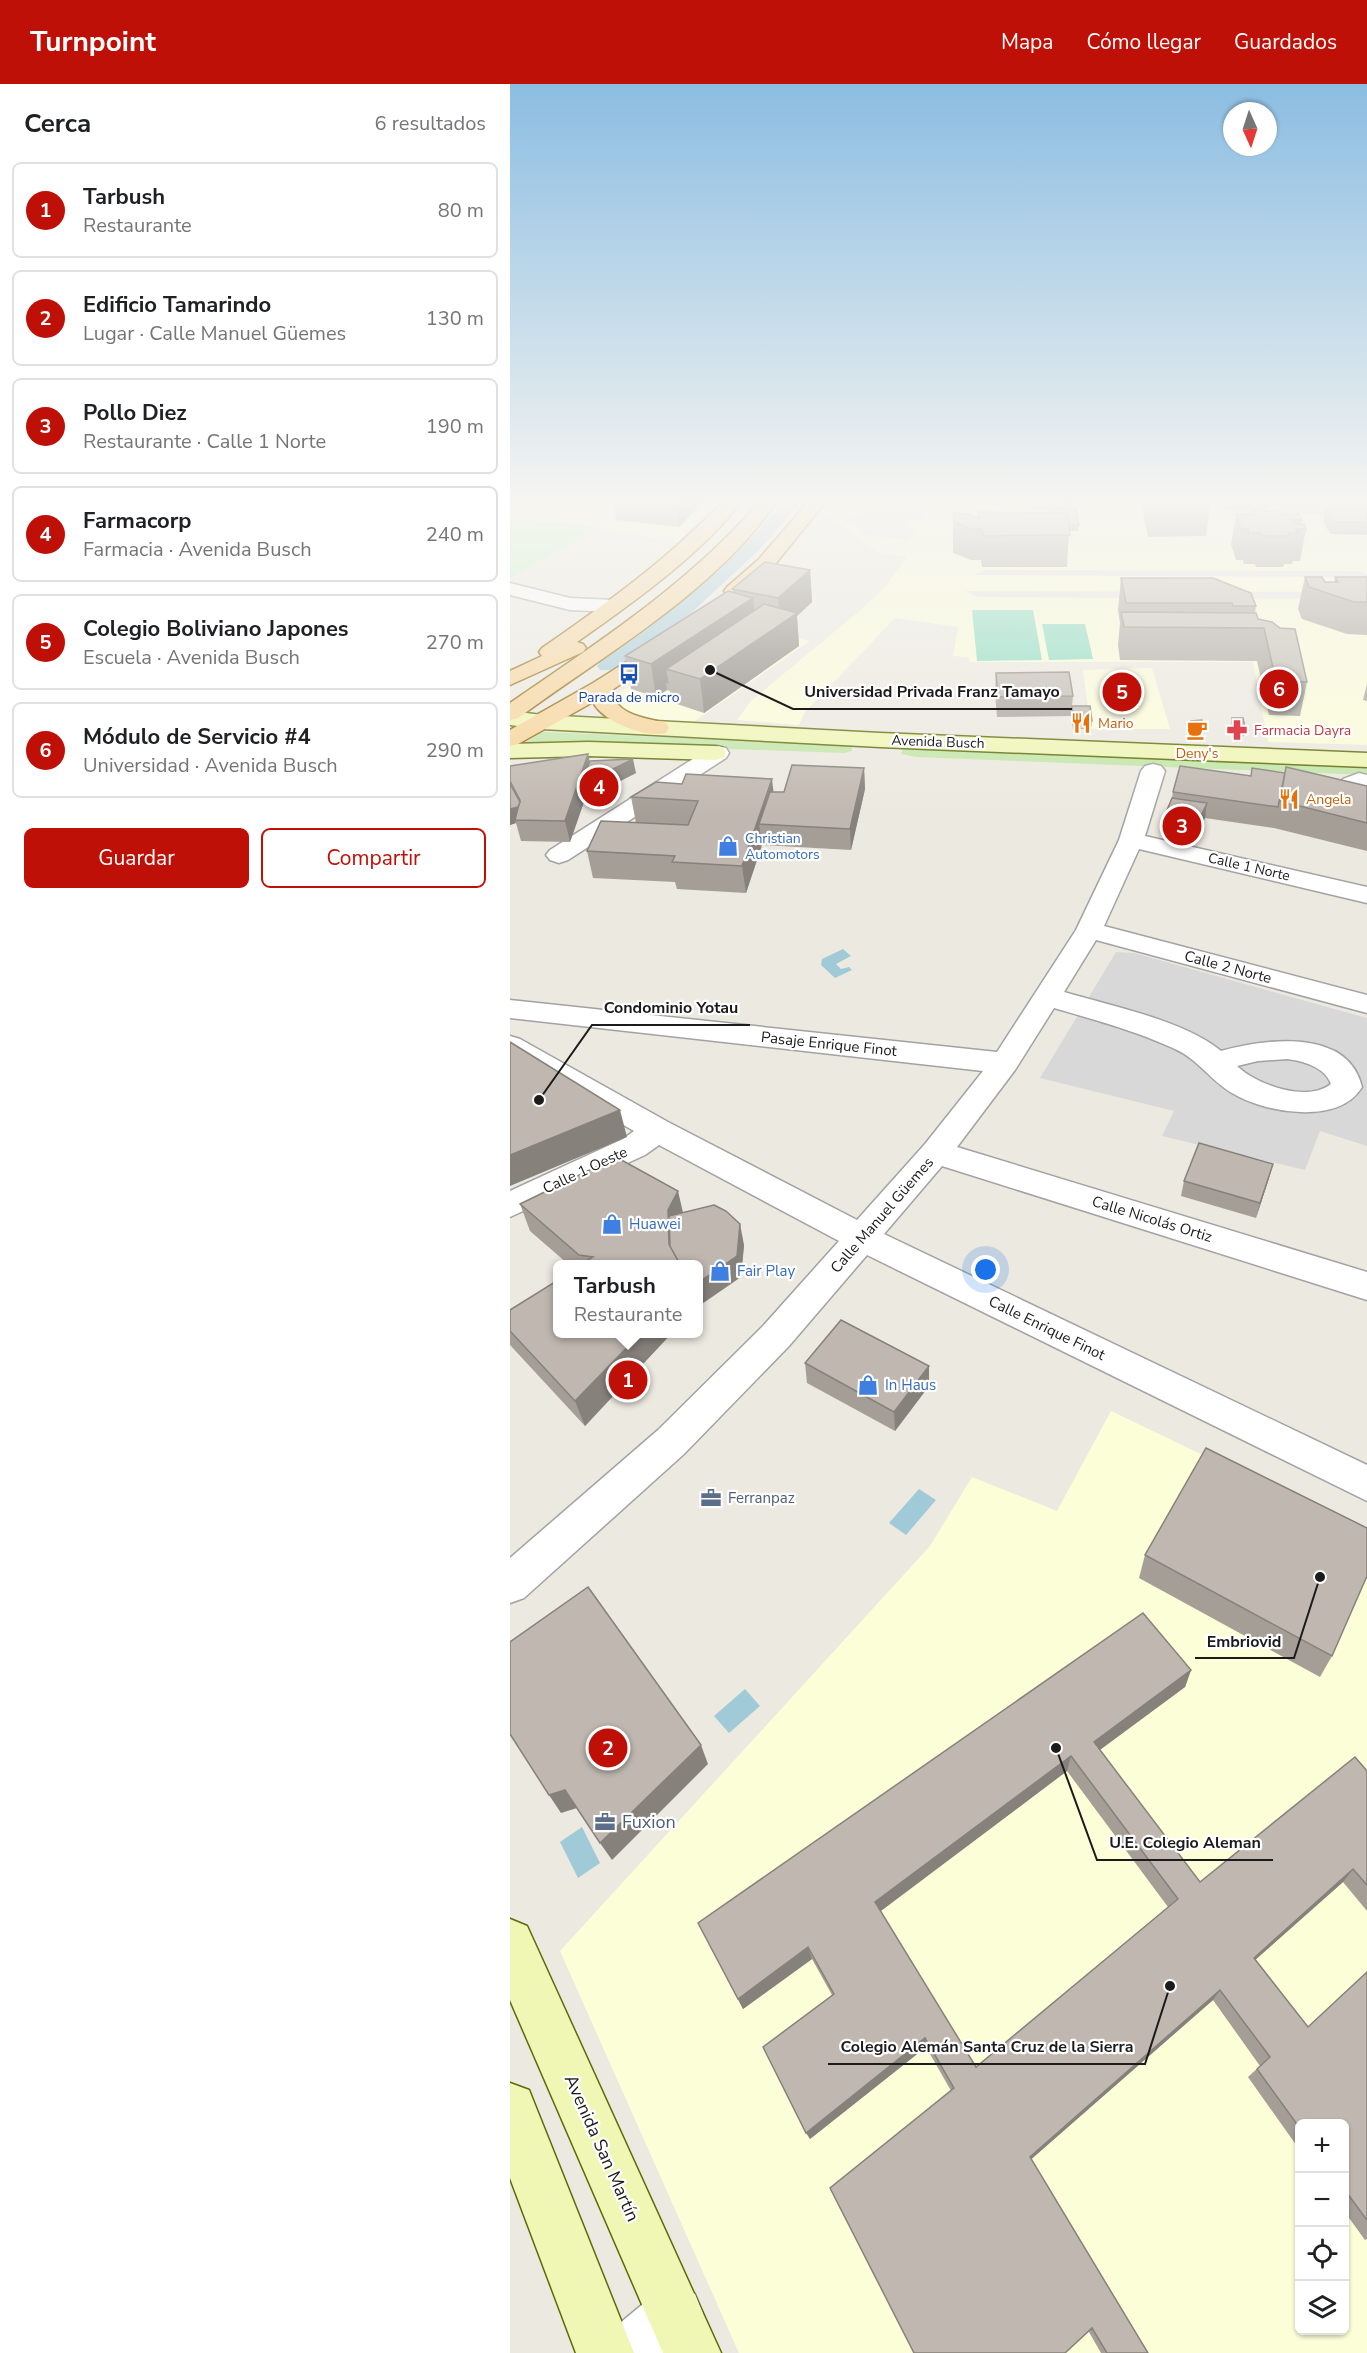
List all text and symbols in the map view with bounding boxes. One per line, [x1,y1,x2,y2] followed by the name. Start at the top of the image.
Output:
[30,23,156,61] text: Turnpoint
[1001,28,1053,56] text: Mapa
[1086,28,1201,56] text: Cómo llegar
[1234,28,1337,56] text: Guardados
[1223,102,1277,156] north arrow
[24,106,91,141] text: Cerca
[375,110,486,137] text: 6 resultados
[83,182,165,212] text: Tarbush
[40,197,52,224] text: 1
[438,197,484,224] text: 80 m
[83,212,192,239] text: Restaurante
[83,290,271,320] text: Edificio Tamarindo
[40,305,52,332] text: 2
[426,305,484,332] text: 130 m
[83,320,346,347] text: Lugar · Calle Manuel Güemes
[83,398,187,428] text: Pollo Diez
[40,413,52,440] text: 3
[426,413,484,440] text: 190 m
[83,428,326,455] text: Restaurante · Calle 1 Norte
[83,506,192,536] text: Farmacorp
[40,521,52,548] text: 4
[426,521,484,548] text: 240 m
[83,536,312,563] text: Farmacia · Avenida Busch
[83,614,349,644] text: Colegio Boliviano Japones
[40,629,52,656] text: 5
[426,629,484,656] text: 270 m
[83,644,300,671] text: Escuela · Avenida Busch
[617,662,641,686] bus stop icon: Parada de micro
[1260,666,1298,712] pin: 6
[1102,670,1142,714] pin: 5
[793,675,1072,709] callout: Universidad Privada Franz Tamayo
[804,681,1060,703] text: Universidad Privada Franz Tamayo
[578,688,680,707] place label: Parada de micro
[1069,711,1093,735] restaurant icon: Mario
[1098,714,1134,733] place label: Mario
[1185,718,1209,742] cafe icon: Deny's
[1225,718,1249,742] pharmacy icon: Farmacia Dayra
[1254,721,1351,740] place label: Farmacia Dayra
[83,722,311,752] text: Módulo de Servicio #4
[891,731,985,753] street label: Avenida Busch
[40,737,52,764] text: 6
[426,737,484,764] text: 290 m
[1176,744,1219,763] place label: Deny's
[83,752,338,779] text: Universidad · Avenida Busch
[580,764,619,810] pin: 4
[1277,787,1301,811] restaurant icon: Angela
[1306,790,1351,809] place label: Angela
[1162,804,1202,848] pin: 3
[24,828,249,888] button: Guardar
[261,828,486,888] button: Compartir
[745,829,820,864] place label: Christian Automotors
[716,834,740,858] shop icon: Christian Automotors
[1206,848,1292,886] street label: Calle 1 Norte
[1182,946,1274,988] street label: Calle 2 Norte
[592,991,750,1025] callout: Condominio Yotau
[604,997,738,1019] text: Condominio Yotau
[760,1027,899,1061] street label: Pasaje Enrique Finot
[540,1142,631,1198] street label: Calle 1 Oeste
[826,1153,938,1277] street label: Calle Manuel Güemes
[1090,1191,1215,1247] street label: Calle Nicolás Ortiz
[600,1212,624,1236] shop icon: Huawei
[629,1214,681,1234] place label: Huawei
[971,1255,1000,1284] your location
[708,1259,732,1283] shop icon: Fair Play
[553,1260,703,1338] popup
[737,1261,795,1281] place label: Fair Play
[574,1271,656,1301] text: Tarbush
[985,1291,1109,1365] street label: Calle Enrique Finot
[574,1301,682,1328] text: Restaurante
[608,1358,648,1402] pin: 1
[856,1373,880,1397] shop icon: In Haus
[885,1375,936,1395] place label: In Haus
[699,1486,723,1510] office icon: Ferranpaz
[728,1488,795,1508] place label: Ferranpaz
[1195,1624,1294,1658] callout: Embriovid
[1207,1631,1281,1653] text: Embriovid
[588,1726,628,1770] pin: 2
[593,1810,617,1834] office icon: Fuxion
[622,1810,676,1834] place label: Fuxion
[1097,1826,1273,1860] callout: U.E. Colegio Aleman
[1109,1832,1261,1854] text: U.E. Colegio Aleman
[828,2030,1145,2064] callout: Colegio Alemán Santa Cruz de la Sierra
[840,2036,1134,2058] text: Colegio Alemán Santa Cruz de la Sierra
[559,2071,645,2225] street label: Avenida San Martín
[1295,2119,1349,2335] map controls
[1295,2119,1349,2173] button: +
[1295,2173,1349,2227] button: −
[1295,2227,1349,2281] button: locate
[1295,2281,1349,2335] button: layers

